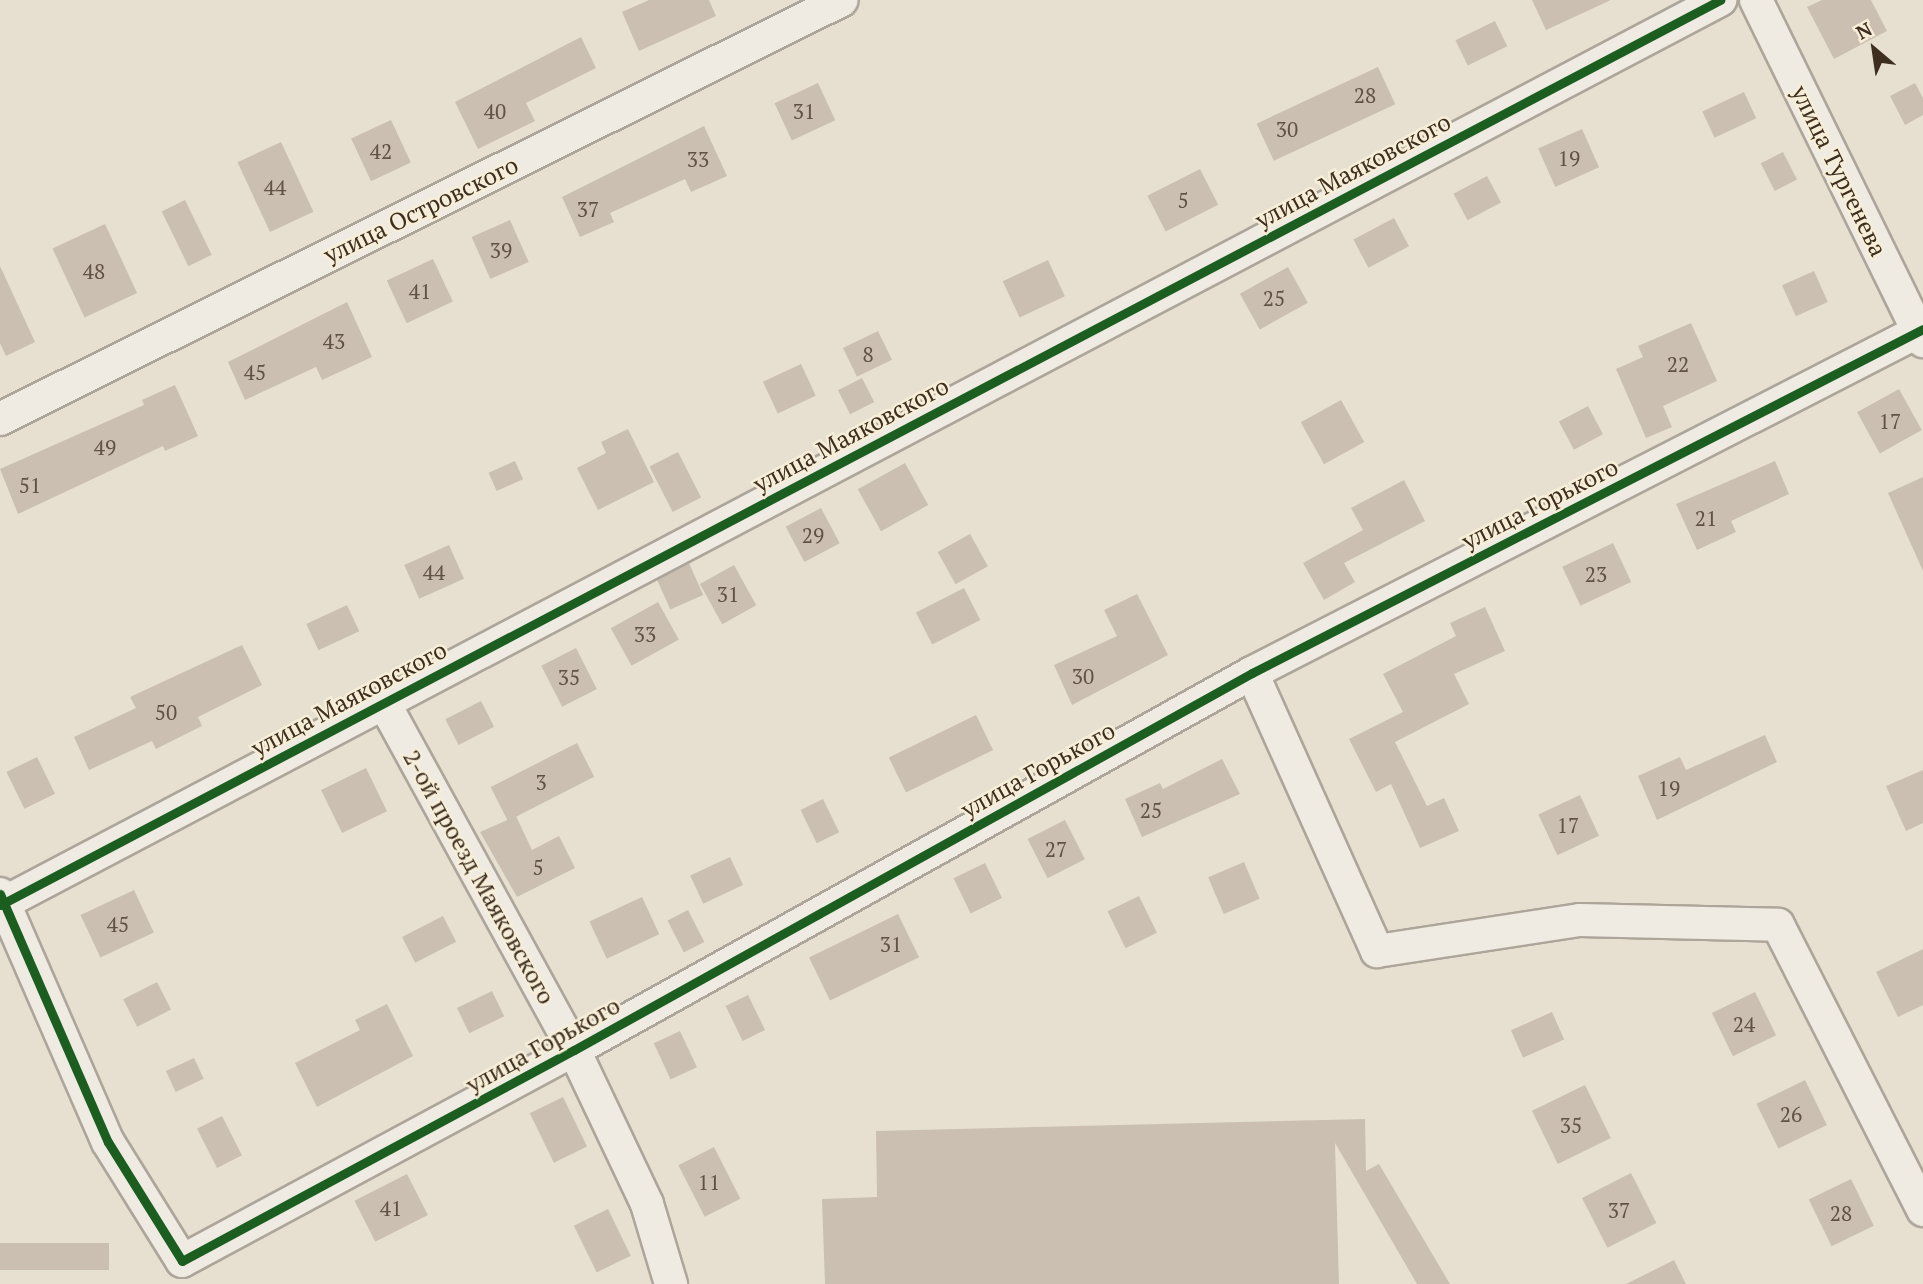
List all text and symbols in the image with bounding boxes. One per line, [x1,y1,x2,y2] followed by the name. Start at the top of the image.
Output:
[1839,14,1909,84] north arrow
[1851,16,1876,45] text: N
[1785,81,1893,261] street label: улица Тургенева
[1354,82,1376,108] house number: 28
[484,98,506,124] house number: 40
[793,98,815,124] house number: 31
[1250,107,1456,235] street label: улица Маяковского
[1276,116,1298,142] house number: 30
[370,138,392,164] house number: 42
[1558,145,1580,171] house number: 19
[687,146,709,172] house number: 33
[319,150,523,270] street label: улица Островского
[264,174,286,200] house number: 44
[1177,187,1189,213] house number: 5
[577,196,599,222] house number: 37
[490,237,512,263] house number: 39
[83,258,105,284] house number: 48
[409,278,431,304] house number: 41
[1263,285,1285,311] house number: 25
[323,328,345,354] house number: 43
[862,341,874,367] house number: 8
[1667,351,1689,377] house number: 22
[244,359,266,385] house number: 45
[748,371,954,499] street label: улица Маяковского
[1879,408,1901,434] house number: 17
[94,434,116,460] house number: 49
[1457,452,1623,556] street label: улица Горького
[19,472,41,498] house number: 51
[1695,505,1717,531] house number: 21
[802,522,824,548] house number: 29
[423,559,445,585] house number: 44
[1585,561,1607,587] house number: 23
[717,581,739,607] house number: 31
[634,621,656,647] house number: 33
[246,635,452,763] street label: улица Маяковского
[1072,663,1094,689] house number: 30
[558,664,580,690] house number: 35
[155,699,177,725] house number: 50
[956,716,1120,824] street label: улица Горького
[397,745,561,1009] street label: 2-ой проезд Маяковского
[535,769,547,795] house number: 3
[1658,775,1680,801] house number: 19
[1140,797,1162,823] house number: 25
[1557,812,1579,838] house number: 17
[1045,836,1067,862] house number: 27
[532,854,544,880] house number: 5
[107,911,129,937] house number: 45
[880,931,902,957] house number: 31
[461,991,625,1099] street label: улица Горького
[1733,1011,1755,1037] house number: 24
[1780,1101,1802,1127] house number: 26
[1560,1112,1582,1138] house number: 35
[698,1169,720,1195] house number: 11
[380,1195,402,1221] house number: 41
[1608,1197,1630,1223] house number: 37
[1830,1200,1852,1226] house number: 28

